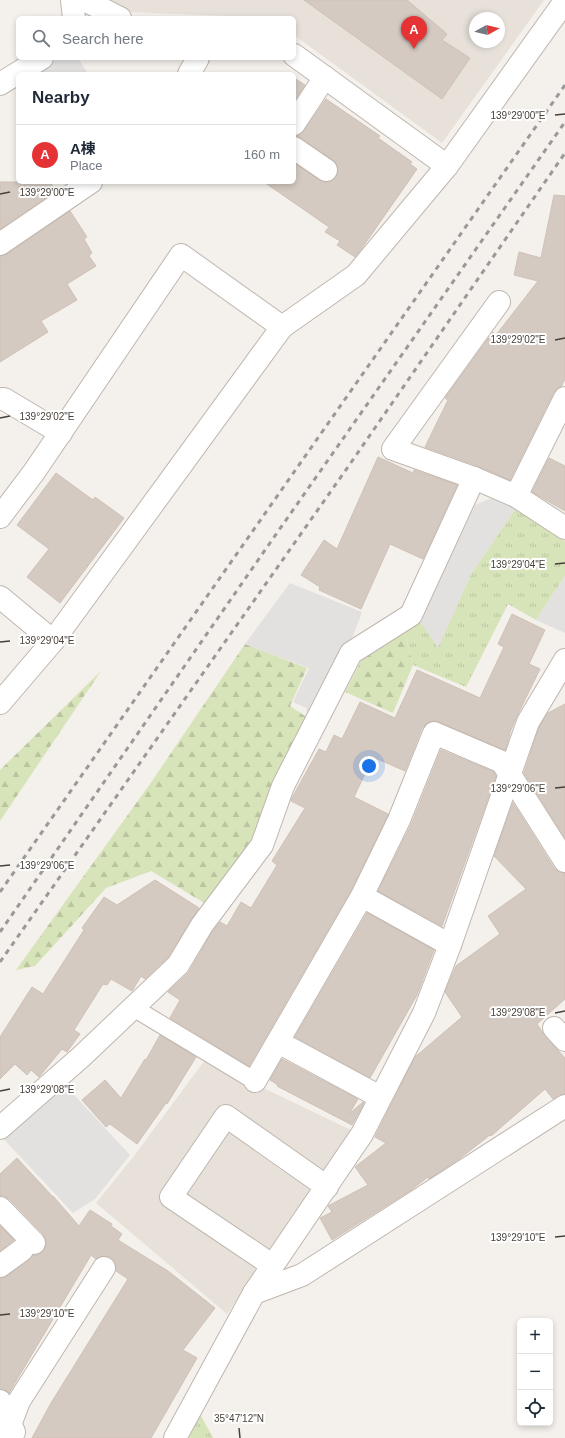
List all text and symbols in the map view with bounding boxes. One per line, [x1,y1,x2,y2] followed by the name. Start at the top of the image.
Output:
[469,12,505,48] north arrow
[16,16,296,60] search box
[401,16,427,49] pin: A
[30,27,52,49] icon: search
[62,30,144,47] text: Search here
[32,88,90,107] text: Nearby
[490,110,546,121] text: 139°29'00"E
[70,140,96,157] text: A棟
[40,147,50,162] text: A
[244,147,280,162] text: 160 m
[70,158,103,173] text: Place
[19,187,75,198] text: 139°29'00"E
[490,334,546,345] text: 139°29'02"E
[19,411,75,422] text: 139°29'02"E
[490,559,546,570] text: 139°29'04"E
[19,635,75,646] text: 139°29'04"E
[359,756,379,776] your location
[490,783,546,794] text: 139°29'06"E
[19,860,75,871] text: 139°29'06"E
[490,1007,546,1018] text: 139°29'08"E
[19,1084,75,1095] text: 139°29'08"E
[490,1232,546,1243] text: 139°29'10"E
[19,1308,75,1319] text: 139°29'10"E
[517,1318,553,1426] map controls
[517,1318,553,1354] button: +
[517,1354,553,1390] button: −
[517,1390,553,1426] button: locate
[214,1413,264,1424] text: 35°47'12"N

